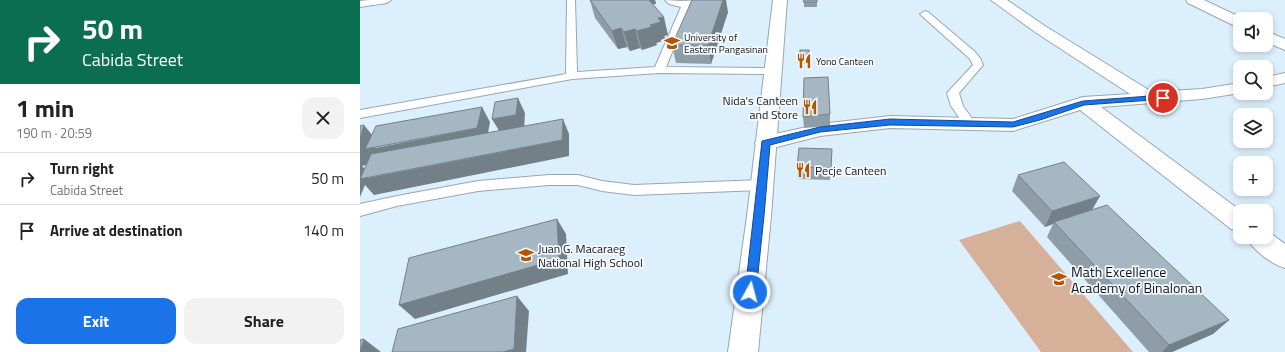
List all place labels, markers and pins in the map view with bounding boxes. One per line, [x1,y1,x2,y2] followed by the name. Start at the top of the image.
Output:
[684,30,768,57] place label: University of Eastern Pangasinan
[663,34,681,52] school or university icon: University of Eastern Pangasinan
[795,52,813,70] restaurant icon: Yono Canteen
[816,54,874,69] place label: Yono Canteen
[1146,81,1180,115] pin
[723,91,798,124] place label: Nida's Canteen and Store
[801,98,819,116] restaurant icon: Nida's Canteen and Store
[794,161,812,179] restaurant icon: Pecje Canteen
[815,161,886,180] place label: Pecje Canteen
[538,239,643,272] place label: Juan G. Macaraeg National High School
[517,246,535,264] school or university icon: Juan G. Macaraeg National High School
[1071,261,1202,298] place label: Math Excellence Academy of Binalonan
[1050,270,1068,288] school or university icon: Math Excellence Academy of Binalonan

